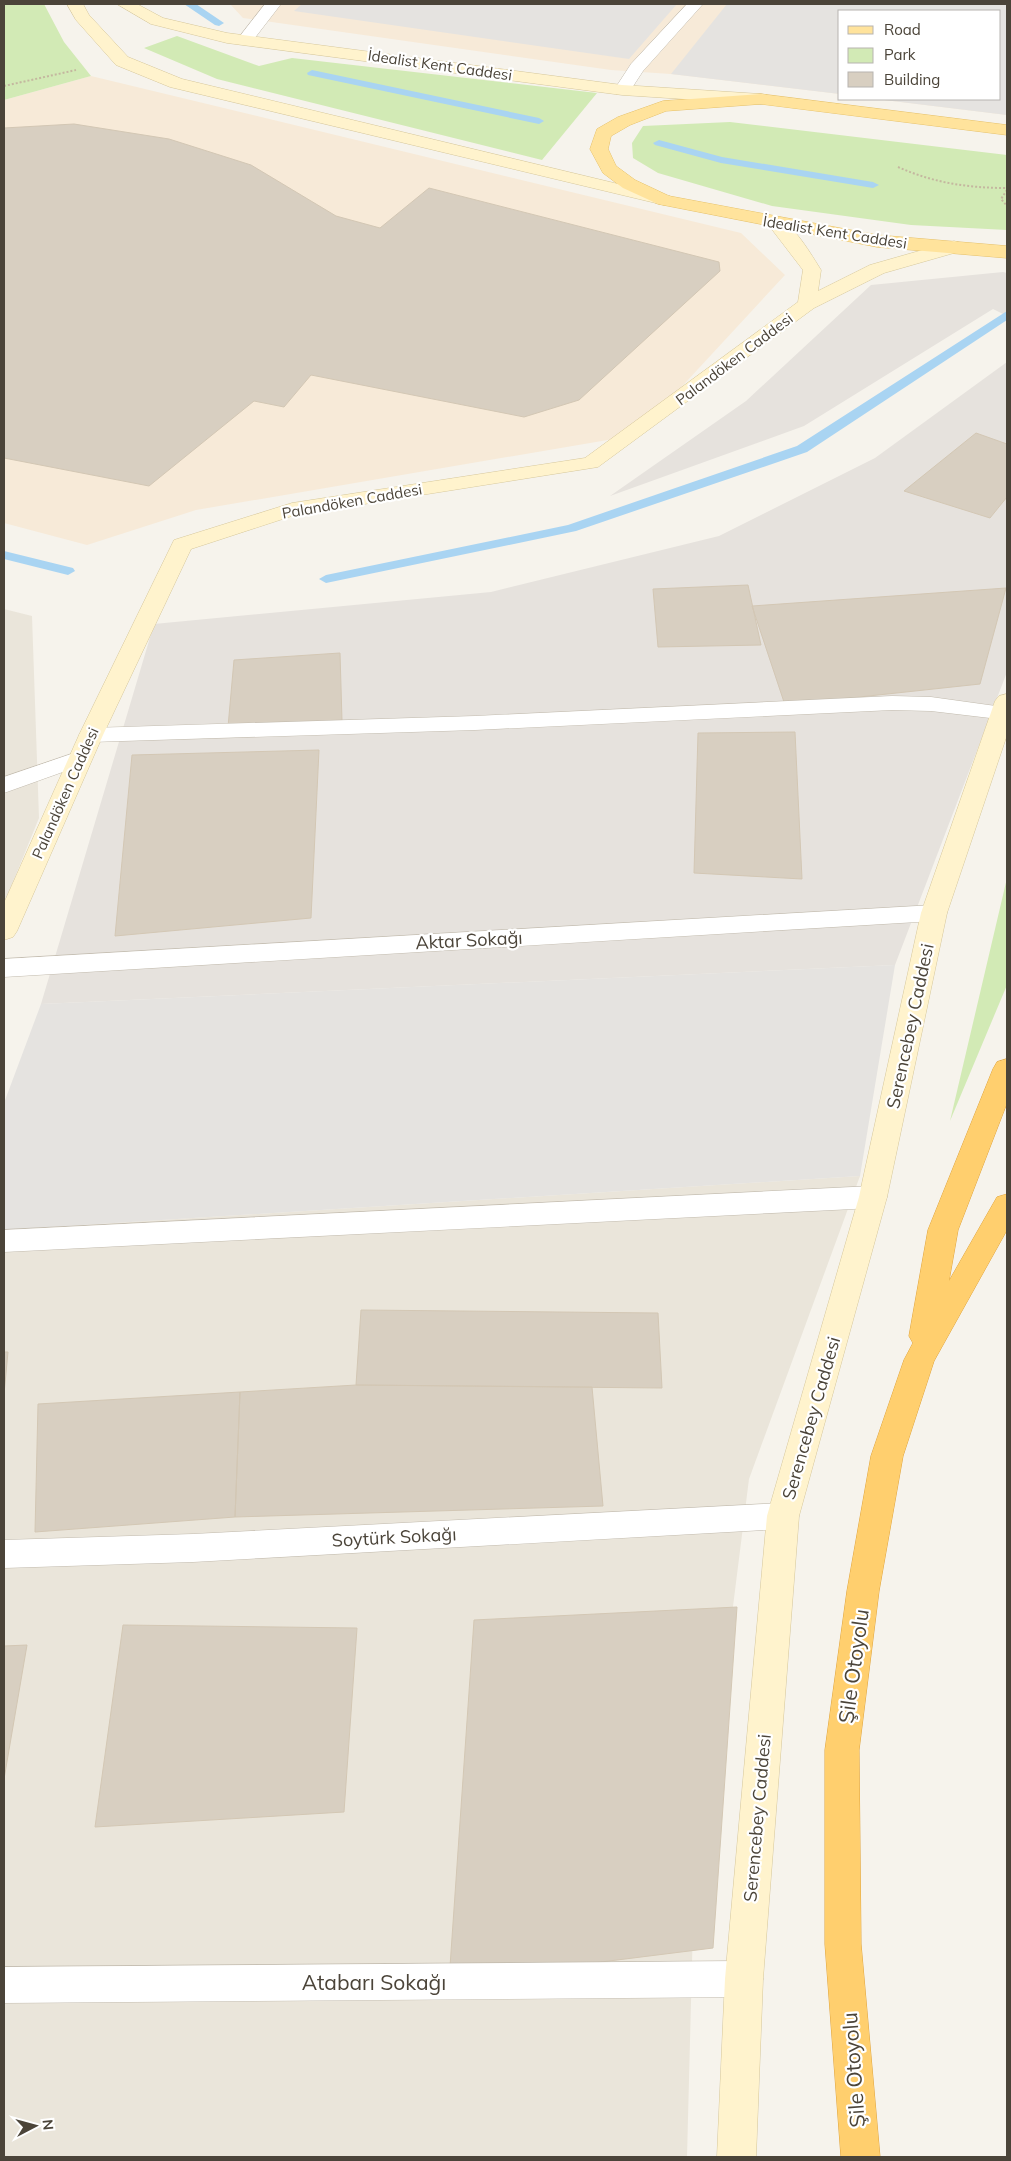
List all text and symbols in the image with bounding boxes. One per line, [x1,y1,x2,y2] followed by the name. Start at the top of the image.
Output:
[838,10,1001,100] legend
[884,20,921,39] text: Road
[367,45,513,85] street label: İdealist Kent Caddesi
[884,45,916,64] text: Park
[884,70,940,89] text: Building
[762,211,908,253] street label: İdealist Kent Caddesi
[672,309,796,409] street label: Palandöken Caddesi
[280,479,424,523] street label: Palandöken Caddesi
[27,724,103,862] street label: Palandöken Caddesi
[415,926,523,954] street label: Aktar Sokağı
[881,941,939,1111] street label: Serencebey Caddesi
[777,1334,845,1502] street label: Serencebey Caddesi
[331,1522,457,1552] street label: Soytürk Sokağı
[832,1607,874,1725] street label: Şile Otoyolu
[738,1733,776,1903] street label: Serencebey Caddesi
[302,1969,446,1995] street label: Atabarı Sokağı
[836,2012,870,2128] street label: Şile Otoyolu
[10,2101,60,2151] north arrow
[38,2118,57,2131] text: N

